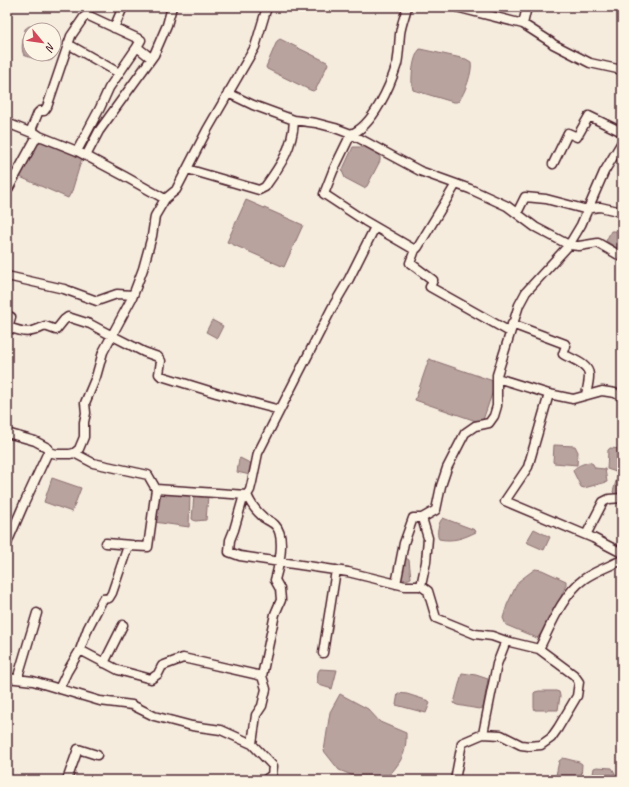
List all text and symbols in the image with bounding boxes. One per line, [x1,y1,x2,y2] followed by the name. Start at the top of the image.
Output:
[22,22,62,62] north arrow
[42,40,59,55] text: N

